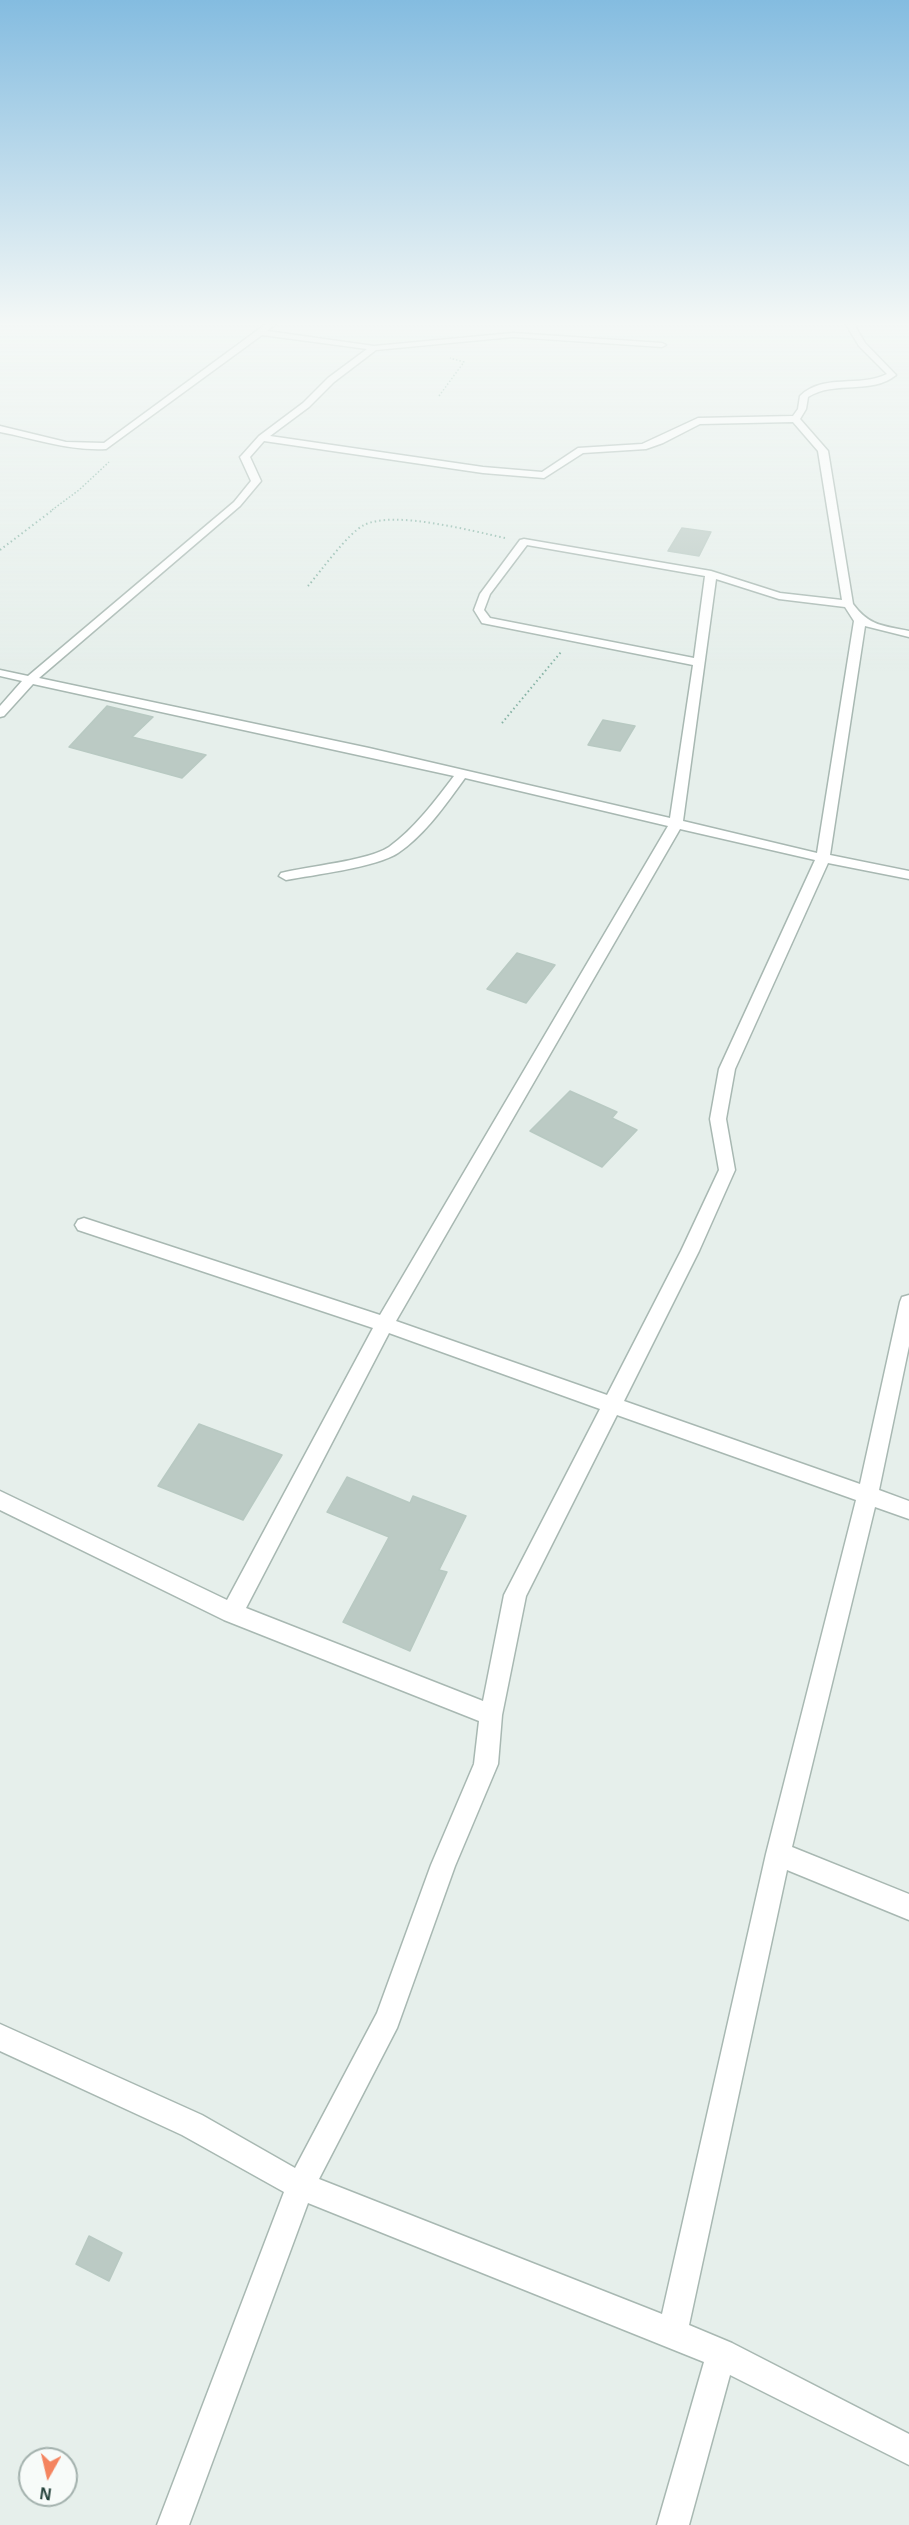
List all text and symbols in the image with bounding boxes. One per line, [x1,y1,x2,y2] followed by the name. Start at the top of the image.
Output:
[18,2447,78,2507] north arrow
[39,2484,53,2503] text: N

